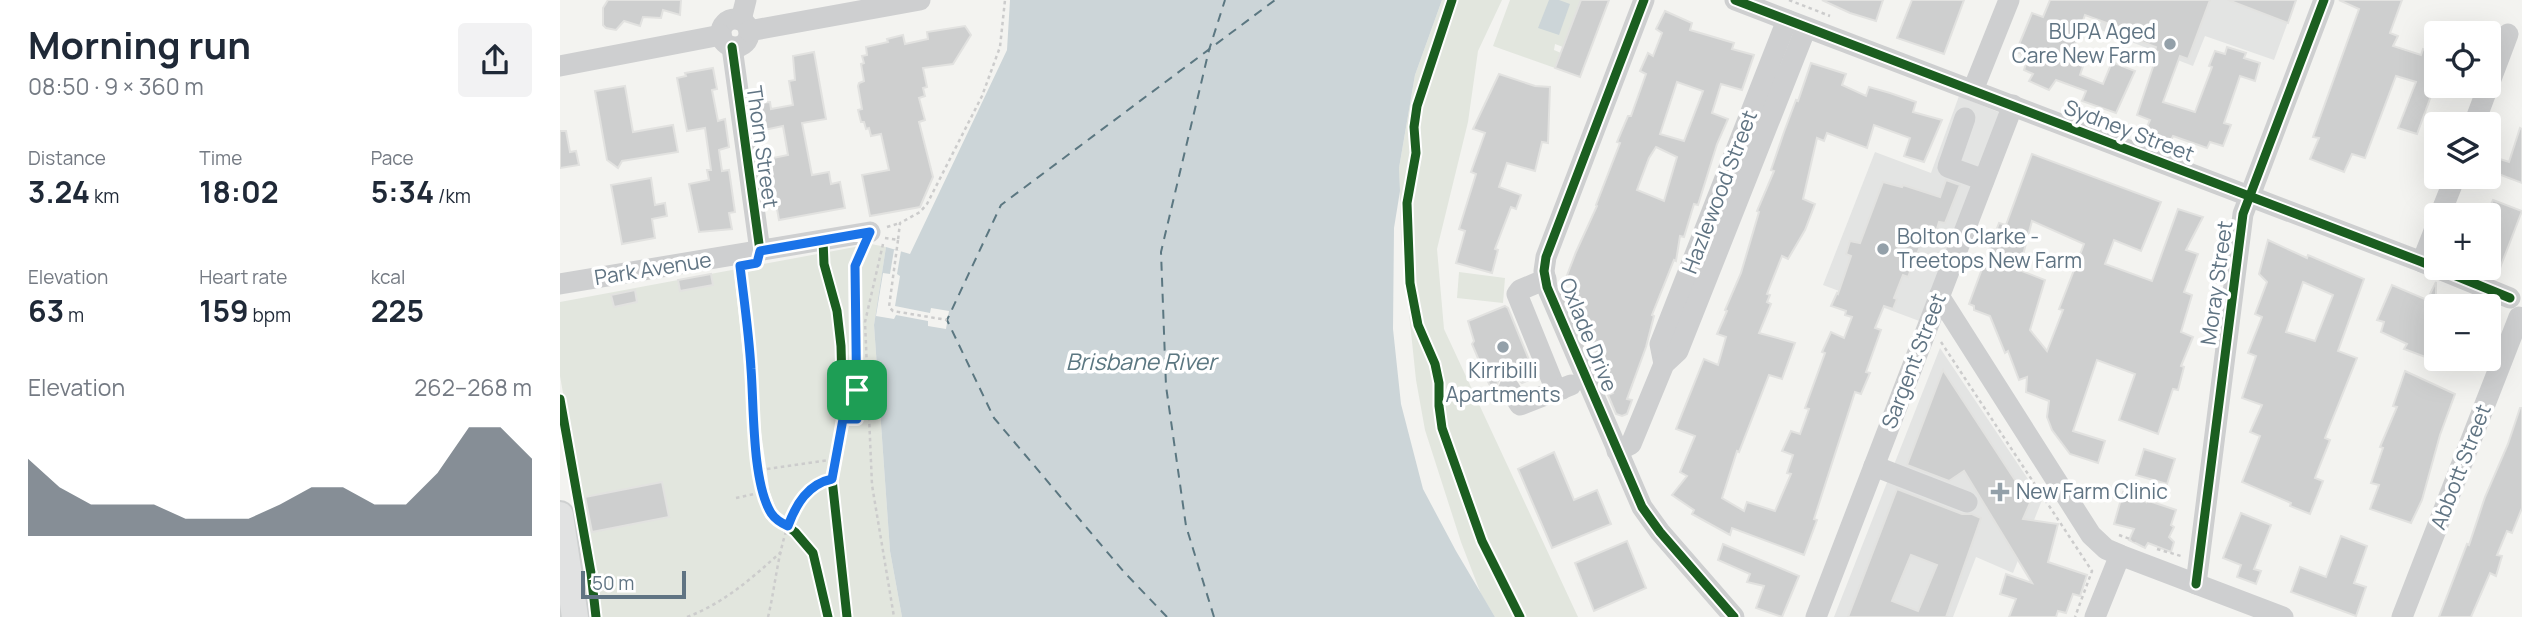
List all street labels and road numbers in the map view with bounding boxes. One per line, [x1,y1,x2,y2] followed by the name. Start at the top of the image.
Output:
[741,84,785,210] street label: Thorn Street
[2060,92,2198,168] street label: Sydney Street
[1675,106,1763,277] street label: Hazlewood Street
[2193,219,2239,347] street label: Moray Street
[592,245,713,291] street label: Park Avenue
[1553,274,1624,396] street label: Oxlade Drive
[1874,289,1952,432] street label: Sargent Street
[2423,400,2497,533] street label: Abbott Street

